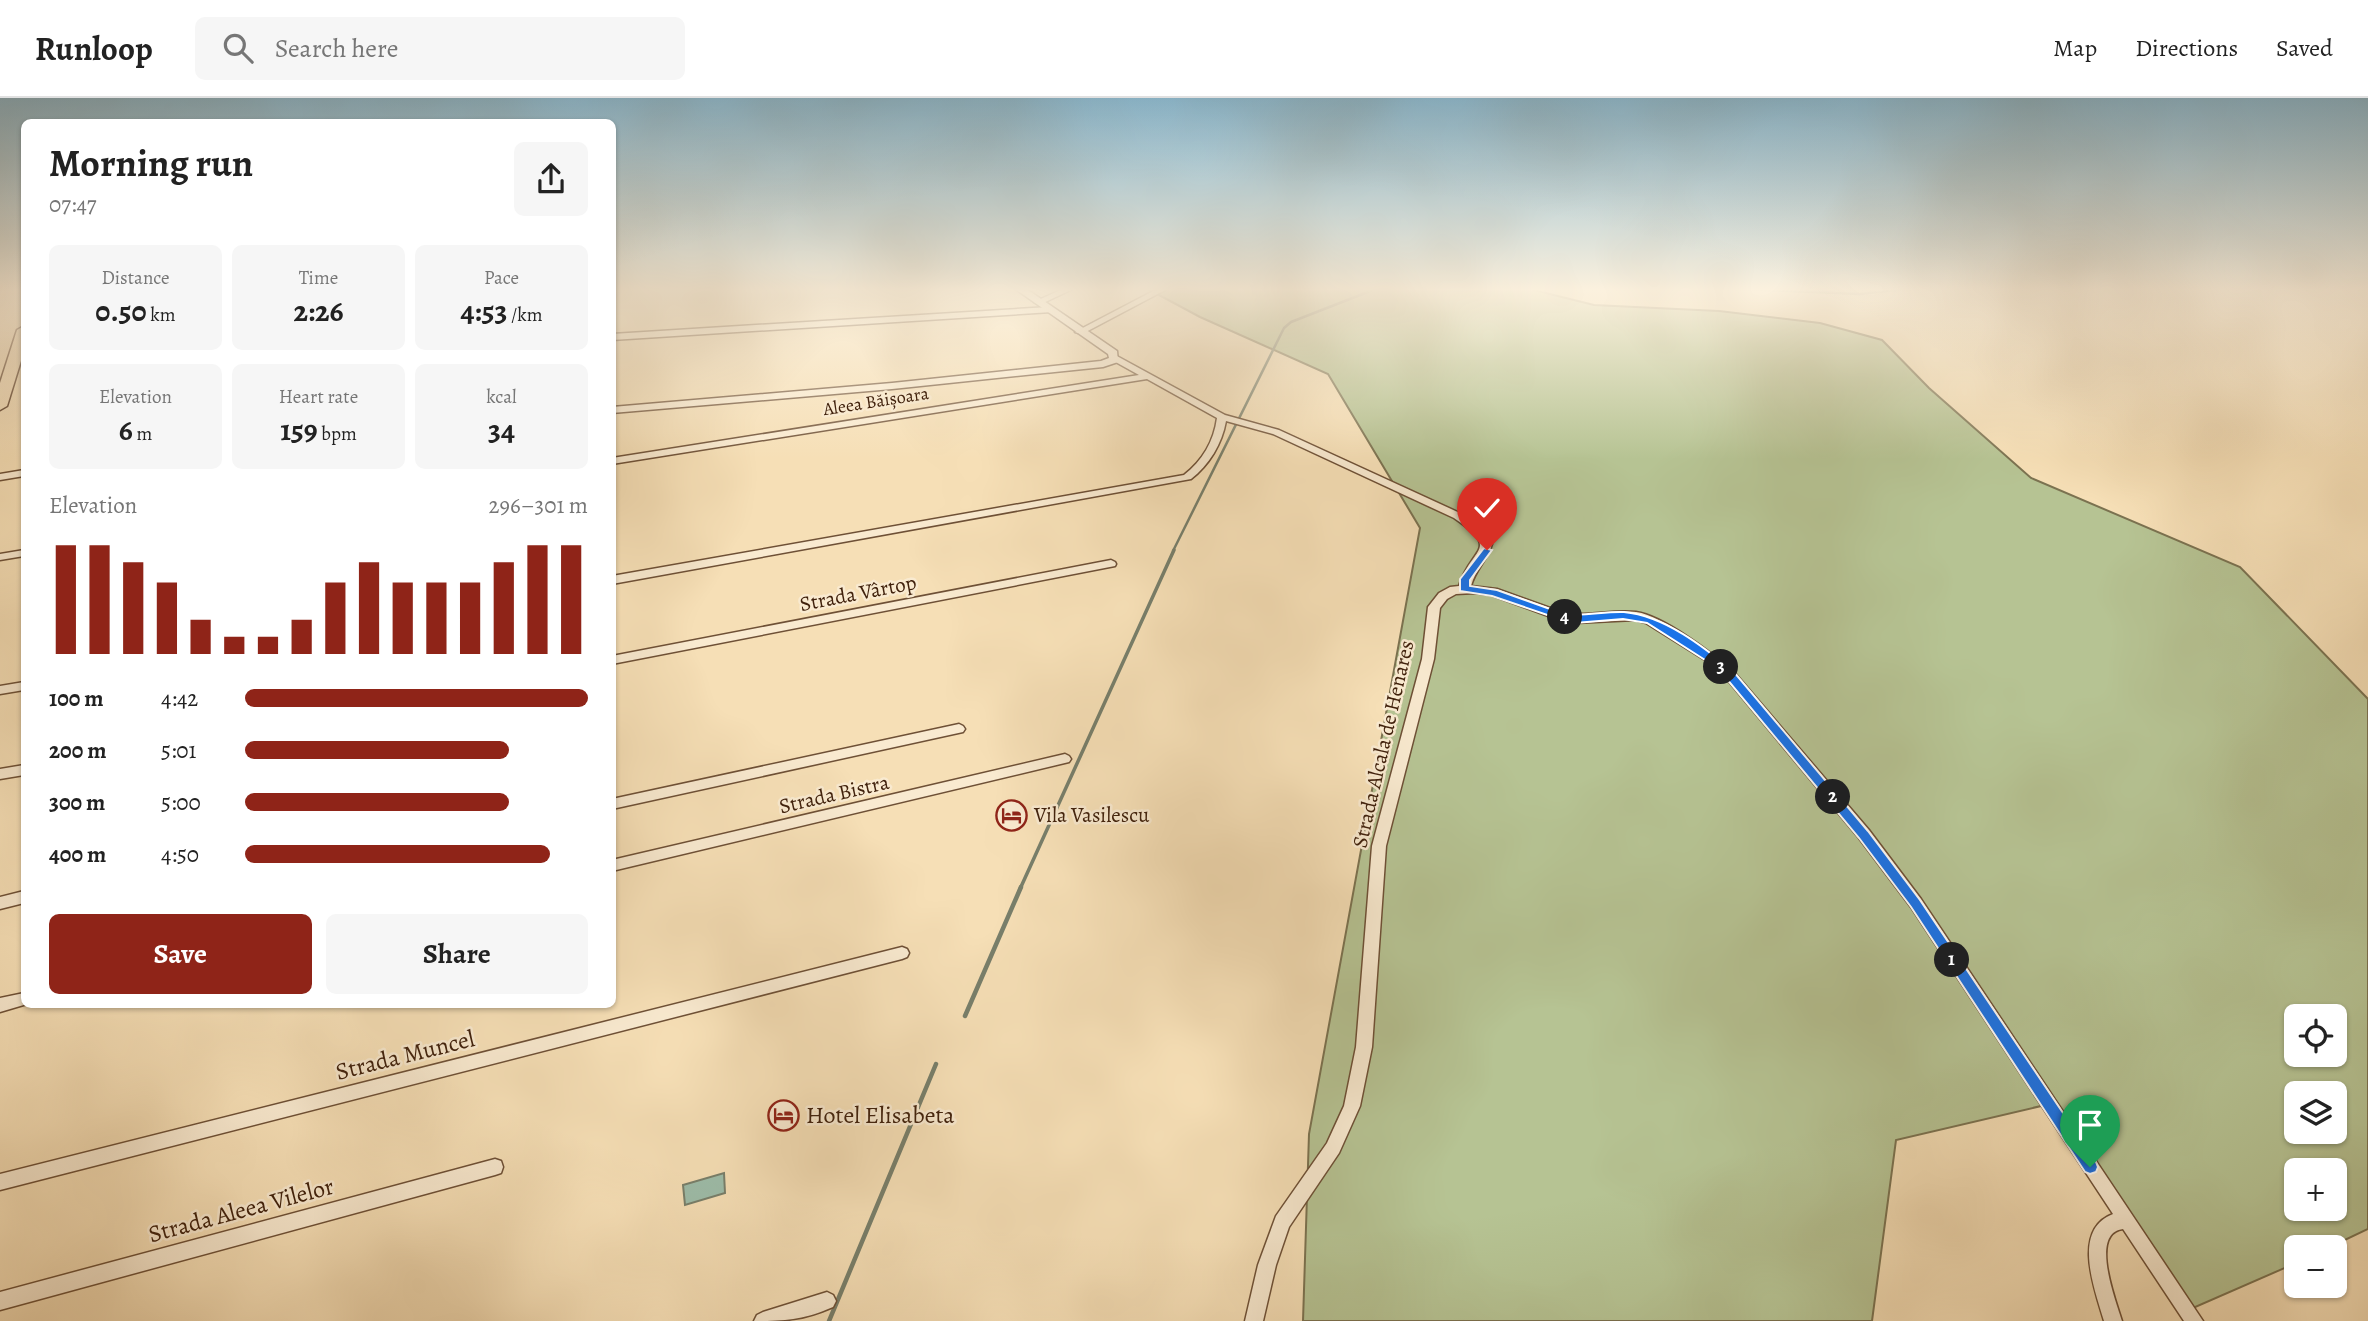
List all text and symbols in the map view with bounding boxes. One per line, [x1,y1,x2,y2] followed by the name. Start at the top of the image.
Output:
[195,17,685,80] search box
[35,26,153,71] text: Runloop
[219,29,257,67] icon: search
[275,31,398,66] text: Search here
[2053,32,2097,64] text: Map
[2135,32,2238,64] text: Directions
[2276,32,2333,64] text: Saved
[49,137,253,189] text: Morning run
[514,142,588,216] button: share
[49,189,96,220] text: 07:47
[101,265,170,291] text: Distance
[299,265,338,291] text: Time
[484,265,519,291] text: Pace
[95,291,147,331] text: 0.50
[293,291,344,331] text: 2:26
[460,291,507,331] text: 4:53
[147,302,176,328] text: km
[507,302,543,328] text: /km
[821,381,931,421] street label: Aleea Băișoara
[99,384,172,410] text: Elevation
[279,384,358,410] text: Heart rate
[486,384,517,410] text: kcal
[119,410,133,450] text: 6
[280,410,318,450] text: 159
[488,410,515,450] text: 34
[133,421,152,447] text: m
[318,421,357,447] text: bpm
[1457,478,1517,550] pin
[1468,489,1506,527] icon: check
[49,490,137,521] text: Elevation
[489,490,588,521] text: 296–301 m
[797,568,919,618] street label: Strada Vârtop
[1548,600,1582,634] pin: 4
[1560,603,1569,629] text: 4
[1346,638,1420,850] street label: Strada Alcala de Henares
[1704,650,1738,684] pin: 3
[1716,653,1725,679] text: 3
[49,683,104,714] text: 100 m
[161,683,198,714] text: 4:42
[49,735,107,766] text: 200 m
[161,735,197,766] text: 5:01
[776,768,892,820] street label: Strada Bistra
[1815,780,1850,814] pin: 2
[1828,783,1837,809] text: 2
[49,787,105,818] text: 300 m
[161,787,201,818] text: 5:00
[994,798,1028,832] hotel icon: Vila Vasilescu
[1033,801,1150,829] place label: Vila Vasilescu
[49,839,106,870] text: 400 m
[161,839,199,870] text: 4:50
[49,914,312,994] button: Save
[326,914,588,994] button: Share
[1934,942,1969,978] pin: 1
[1948,946,1955,972] text: 1
[2284,1004,2347,1298] map controls
[2284,1004,2347,1067] button: locate
[332,1022,478,1088] street label: Strada Muncel
[2284,1081,2347,1144] button: layers
[2060,1095,2120,1167] pin
[766,1098,800,1132] hotel icon: Hotel Elisabeta
[806,1099,955,1131] place label: Hotel Elisabeta
[2071,1106,2109,1144] icon: arrive
[2284,1158,2347,1221] button: +
[145,1170,337,1250] street label: Strada Aleea Vilelor
[2284,1235,2347,1298] button: −

